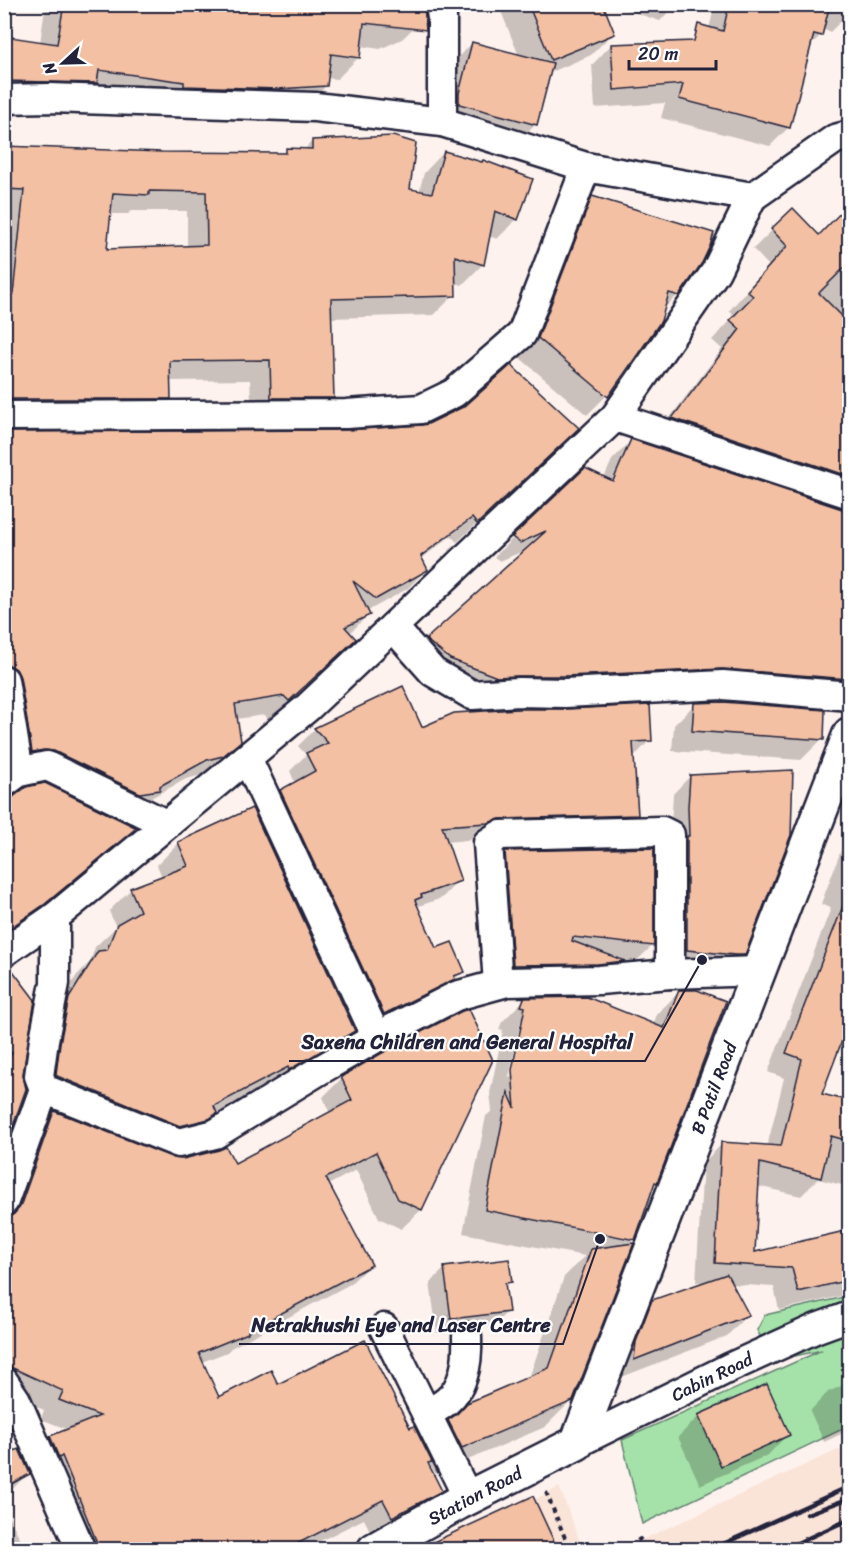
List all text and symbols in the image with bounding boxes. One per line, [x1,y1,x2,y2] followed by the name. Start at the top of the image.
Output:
[33,33,93,93] north arrow
[629,33,716,71] scale bar
[638,38,678,70] text: 20 m
[34,57,65,80] text: N
[289,1023,645,1061] callout: Saxena Children and General Hospital
[300,1025,634,1060] text: Saxena Children and General Hospital
[682,1036,747,1139] street label: B Patil Road
[239,1306,563,1344] callout: Netrakhushi Eye and Laser Centre
[250,1308,551,1343] text: Netrakhushi Eye and Laser Centre
[666,1343,760,1411] street label: Cabin Road
[422,1457,529,1534] street label: Station Road

